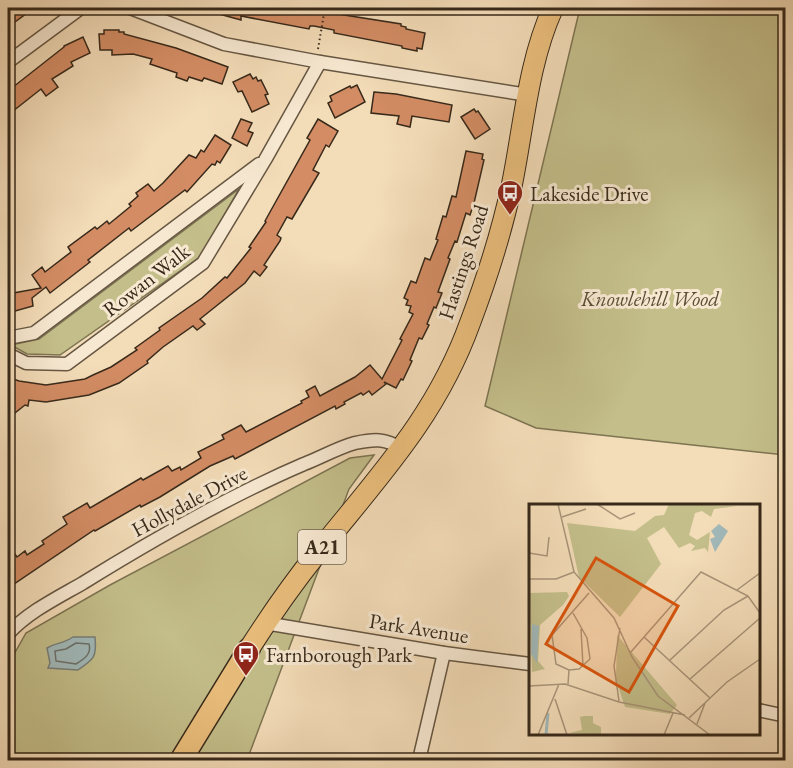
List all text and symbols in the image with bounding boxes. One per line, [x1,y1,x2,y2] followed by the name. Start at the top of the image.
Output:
[495,178,525,216] bus stop icon: Lakeside Drive
[530,180,648,207] place label: Lakeside Drive
[432,201,494,323] street label: Hastings Road
[97,237,196,322] street label: Rowan Walk
[580,285,719,312] park label: Knowlehill Wood
[127,459,251,543] street label: Hollydale Drive
[529,504,760,735] inset map
[298,530,346,564] road number: A21
[367,607,471,649] street label: Park Avenue
[231,639,261,677] bus stop icon: Farnborough Park
[266,641,413,668] place label: Farnborough Park

